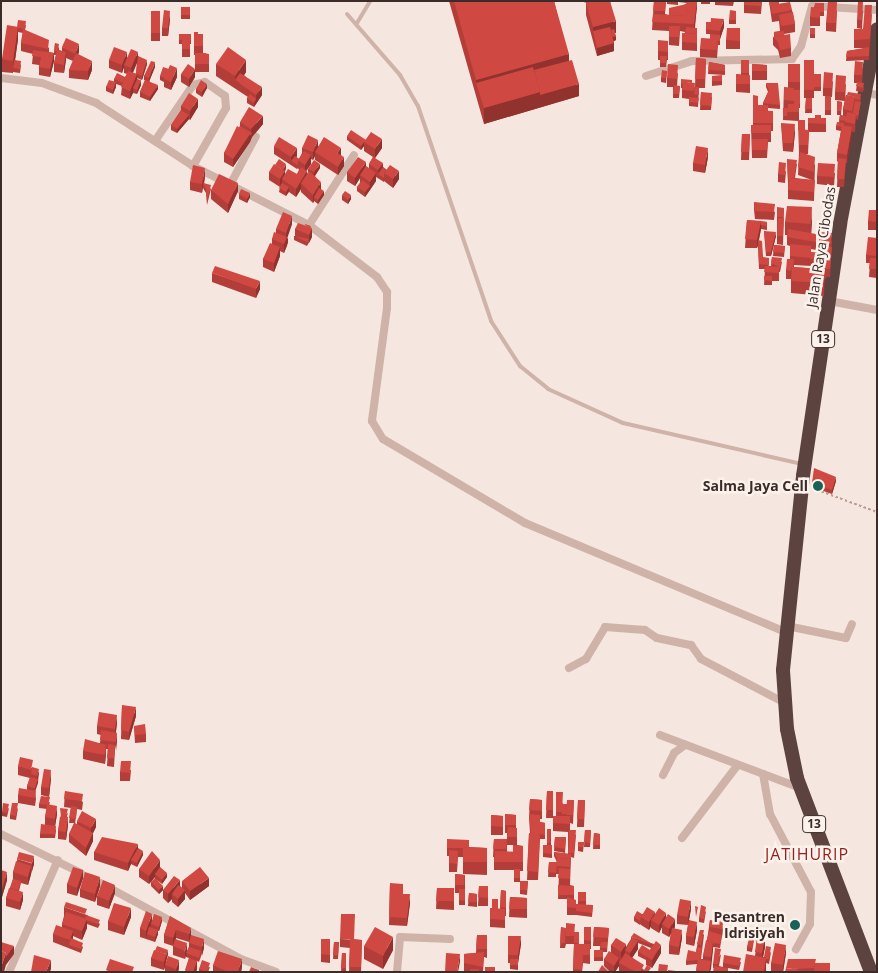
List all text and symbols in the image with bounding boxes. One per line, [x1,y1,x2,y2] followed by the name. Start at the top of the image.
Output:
[803,185,839,309] street label: Jalan Raya Cibodas
[810,329,836,348] road number: 13
[703,478,808,494] place label: Salma Jaya Cell
[812,480,824,492] marker: Salma Jaya Cell
[802,814,826,834] road number: 13
[764,844,850,864] district label: JATIHURIP
[713,909,785,942] place label: Pesantren Idrisiyah
[789,919,801,931] marker: Pesantren Idrisiyah

